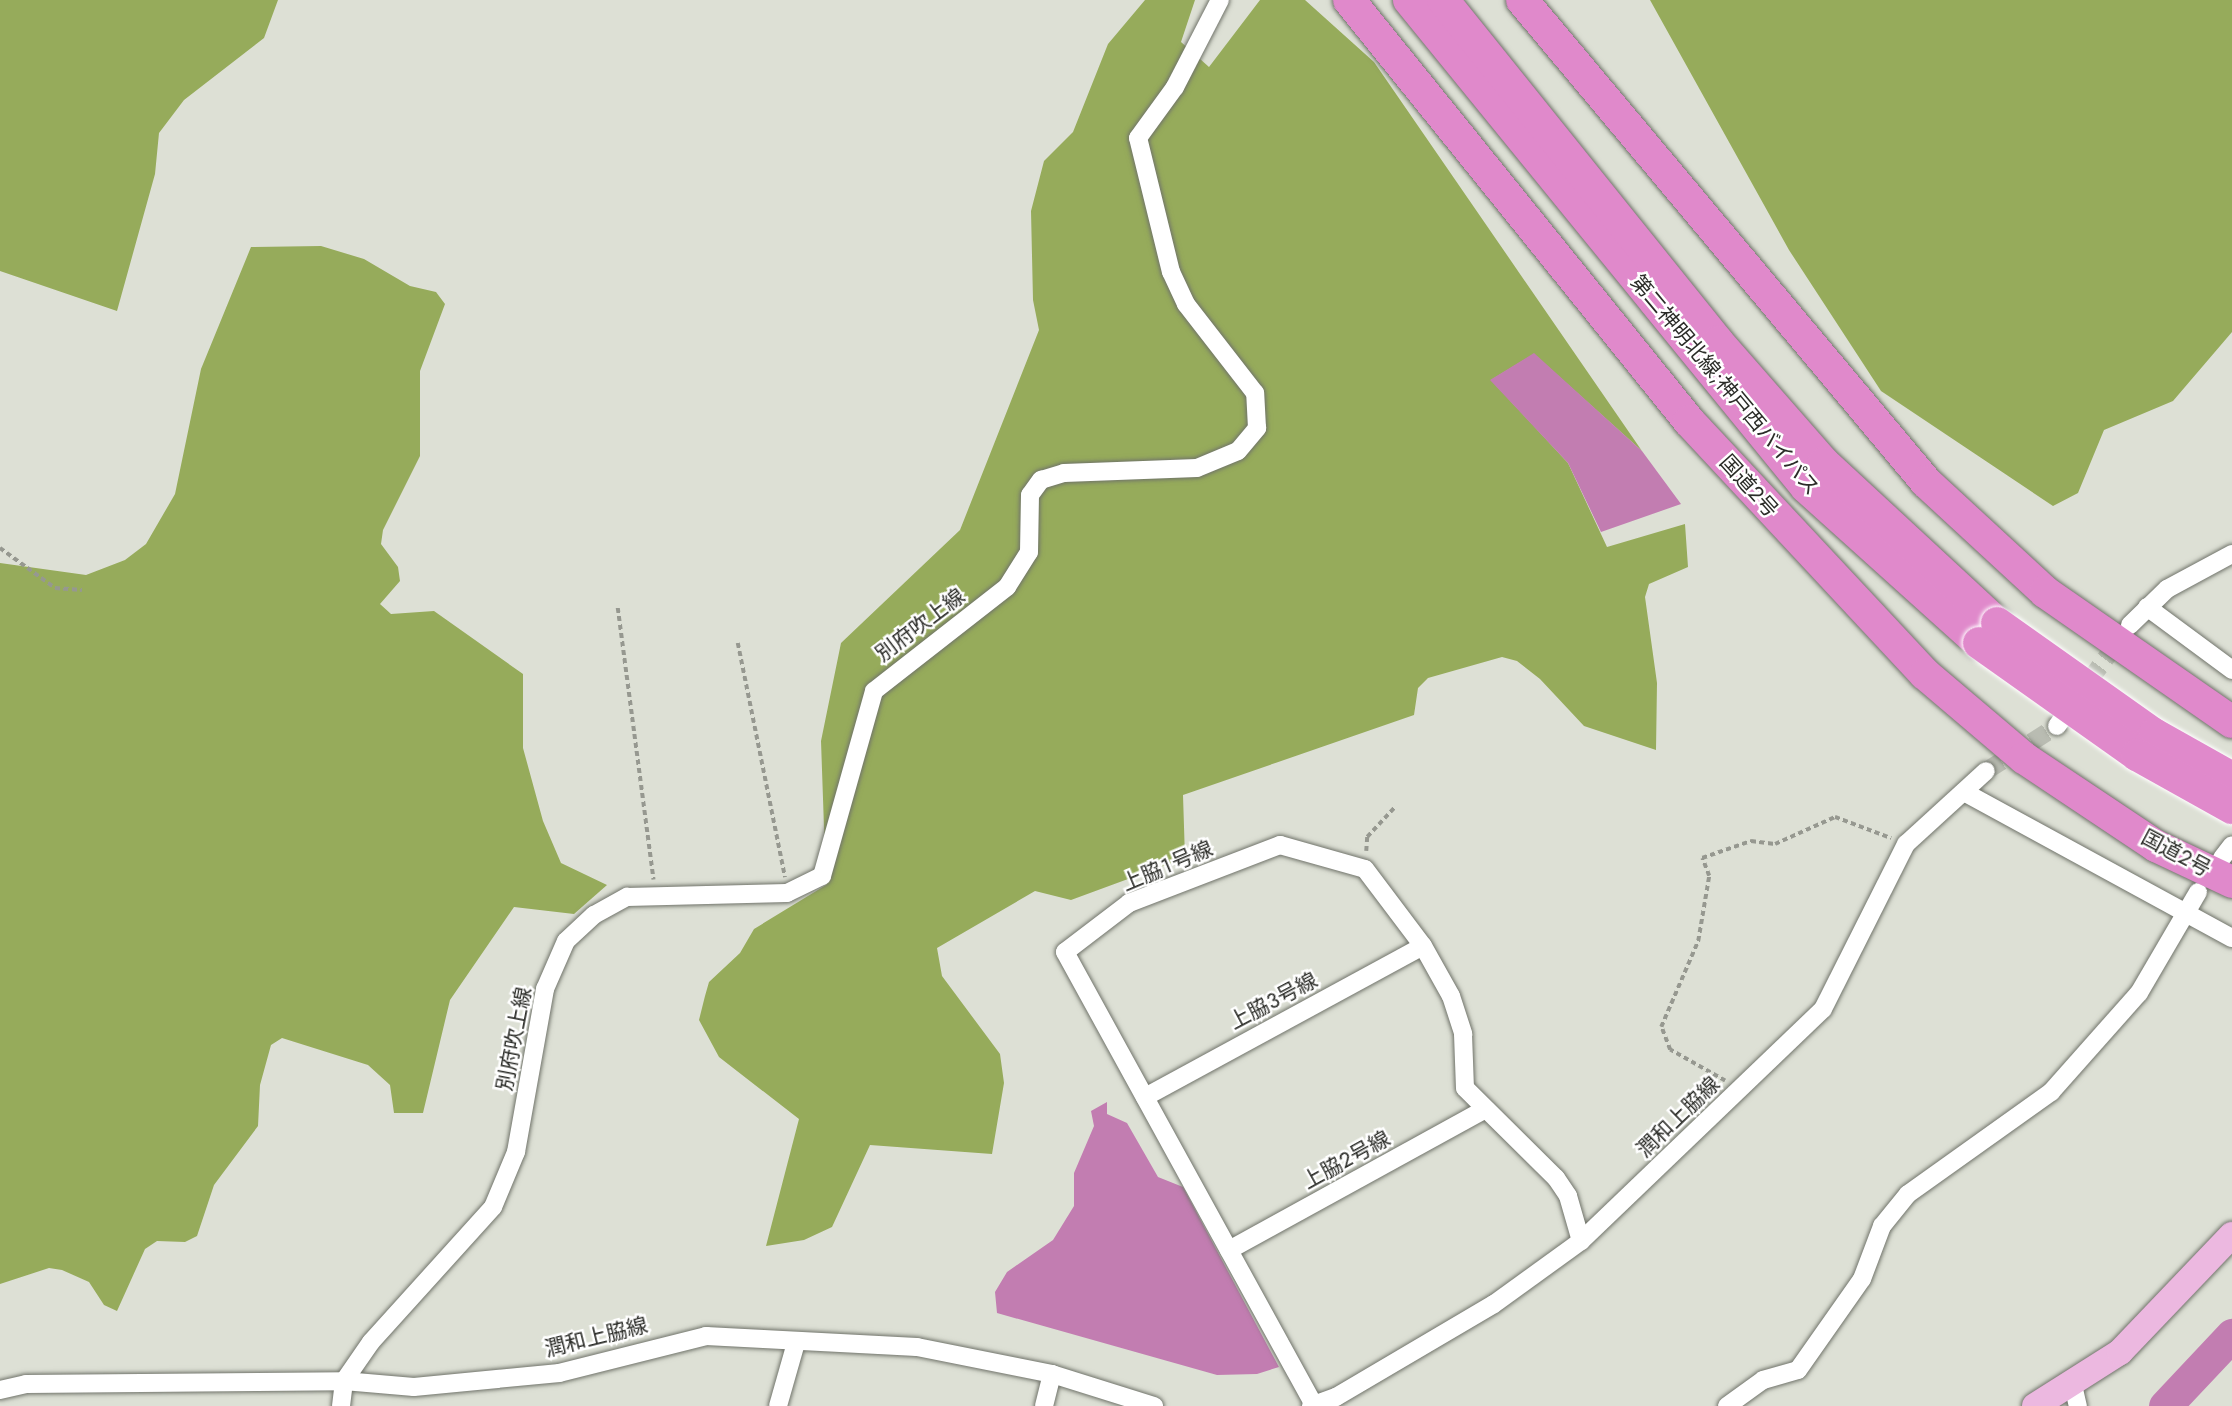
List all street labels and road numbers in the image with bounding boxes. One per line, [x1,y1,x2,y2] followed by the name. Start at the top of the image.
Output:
[1625,270,1825,500] street label: 第二神明北線;神戸西バイパス
[1715,450,1783,522] street label: 国道2号
[870,583,970,667] street label: 別府吹上線
[2137,824,2215,882] street label: 国道2号
[1118,836,1216,896] street label: 上脇１号線
[1225,967,1321,1035] street label: 上脇３号線
[492,985,536,1093] street label: 別府吹上線
[1631,1071,1725,1163] street label: 潤和上脇線
[1298,1126,1394,1194] street label: 上脇２号線
[542,1312,650,1362] street label: 潤和上脇線

